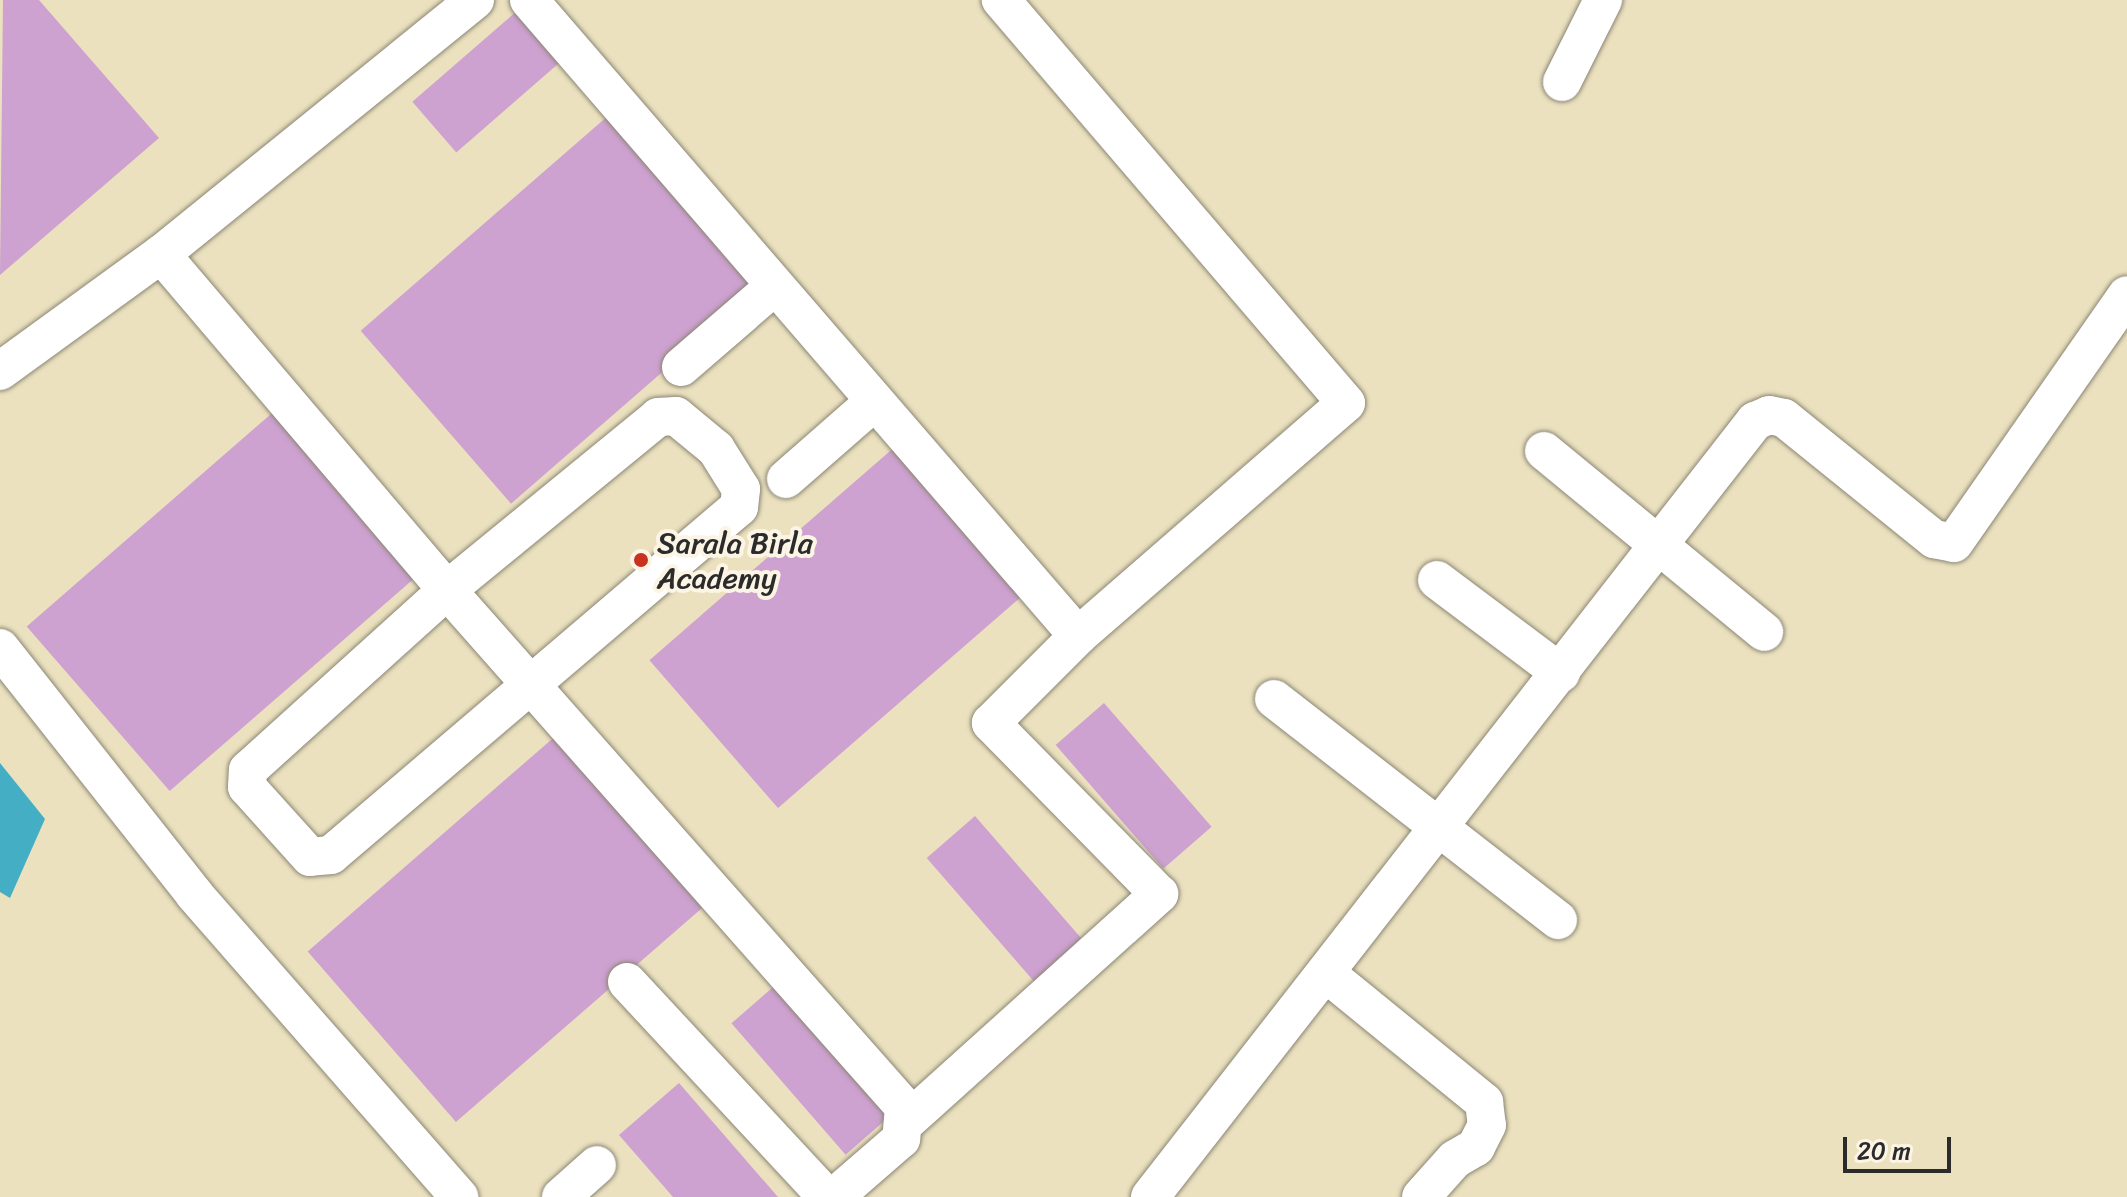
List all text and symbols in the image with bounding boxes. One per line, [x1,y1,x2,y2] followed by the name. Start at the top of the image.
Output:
[657,525,813,596] place label: Sarala Birla Academy
[632,551,650,569] marker: Sarala Birla Academy
[1847,1121,1955,1171] scale bar
[1857,1130,1911,1172] text: 20 m

